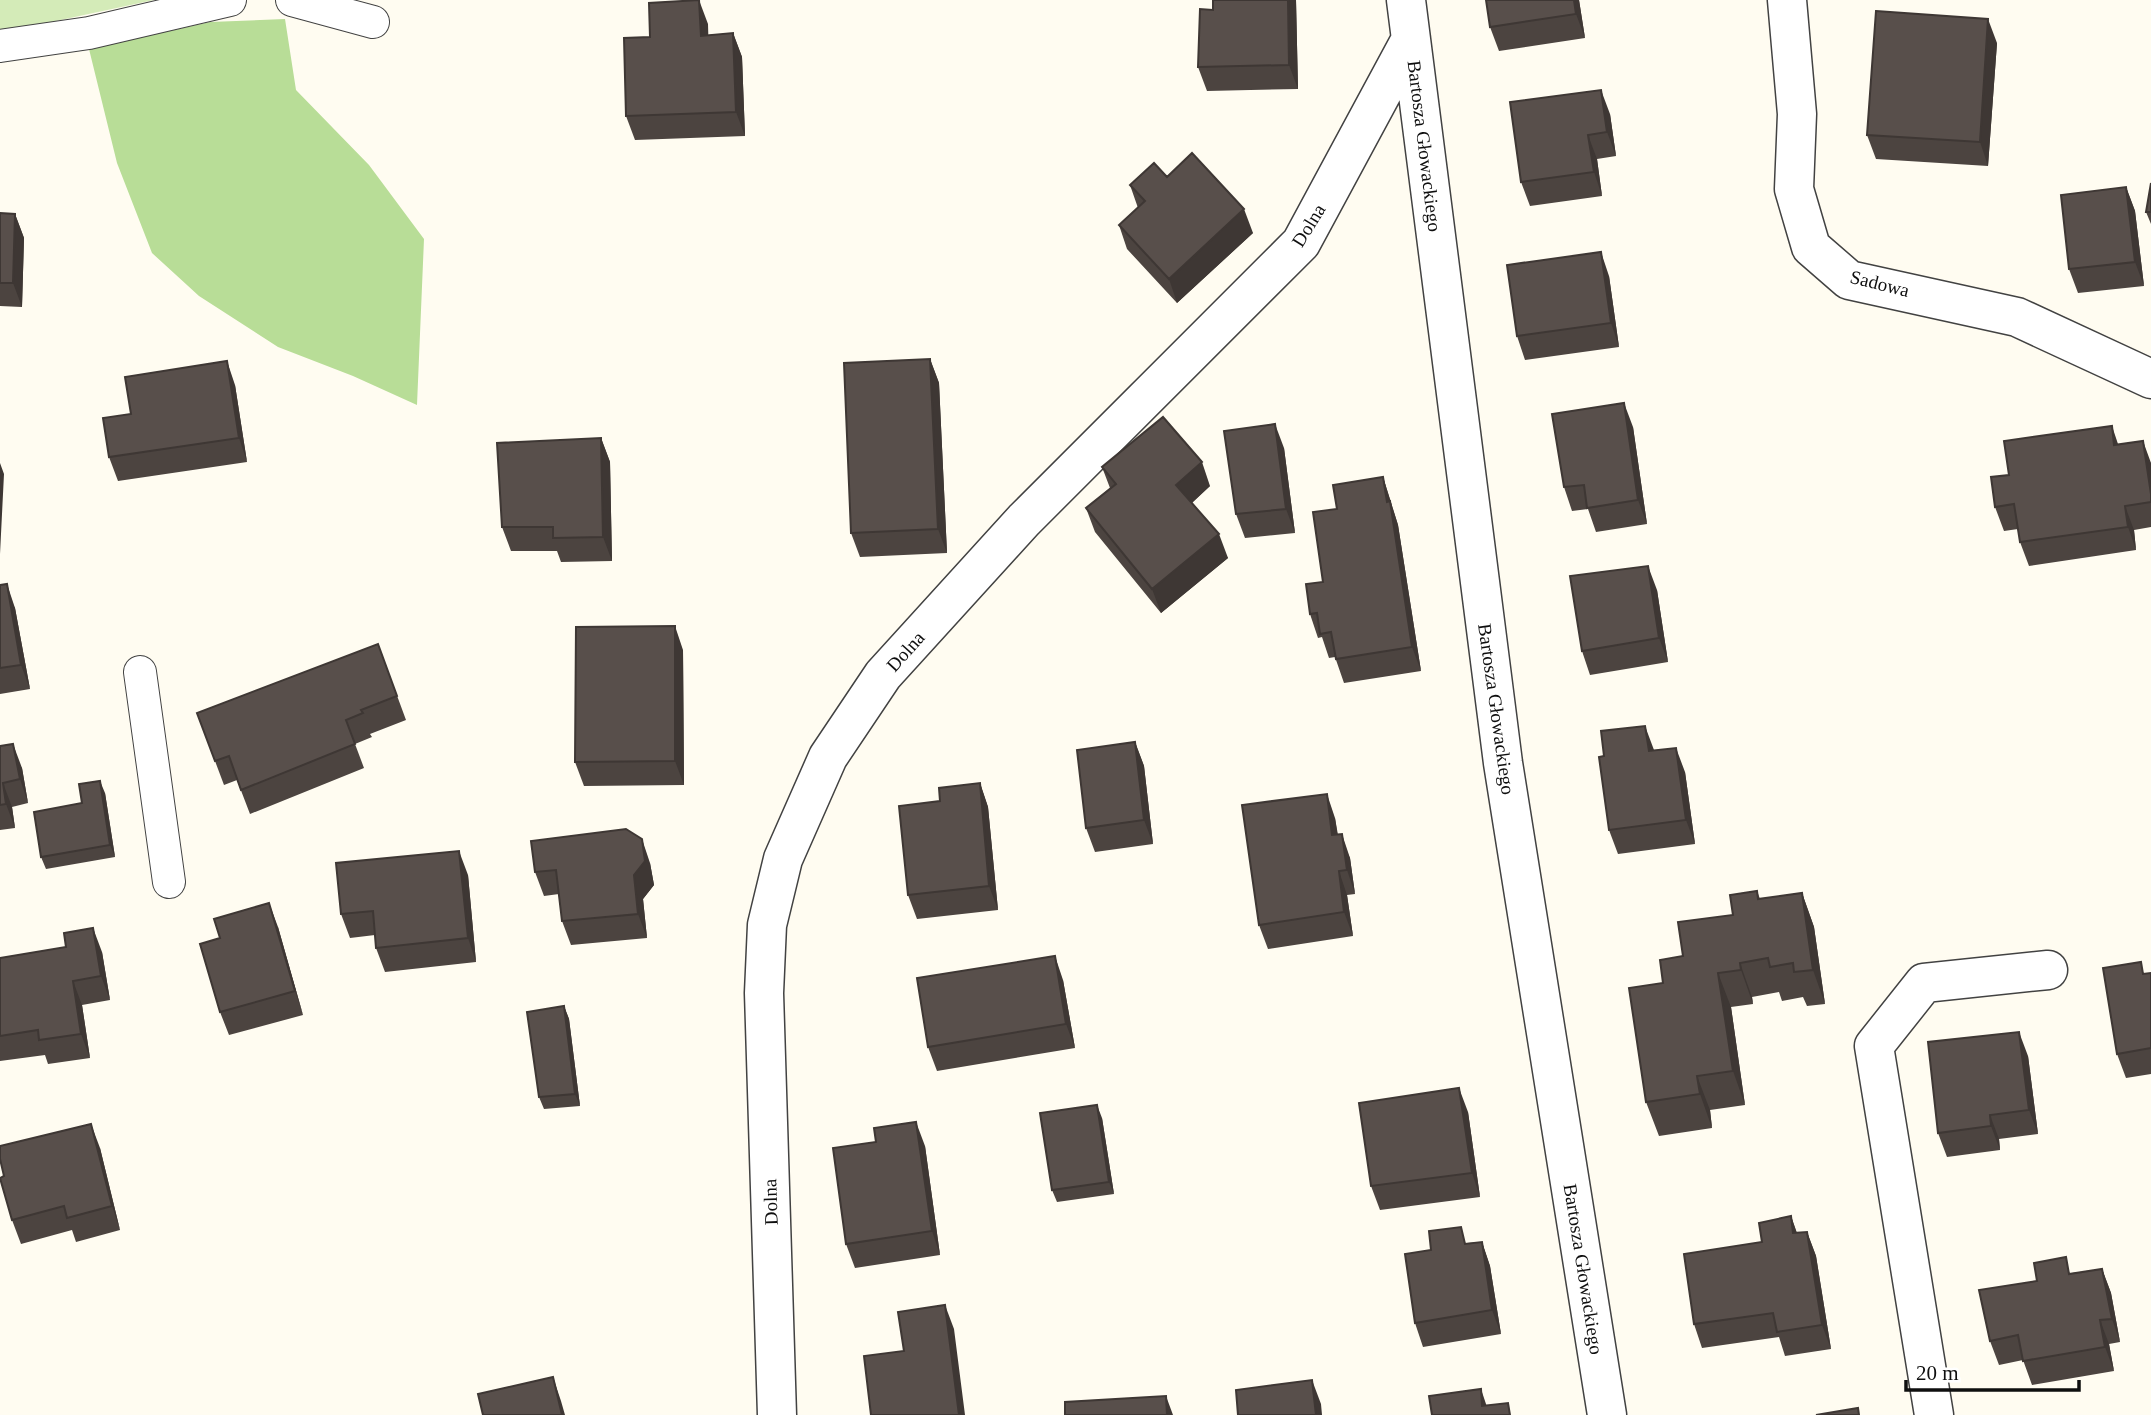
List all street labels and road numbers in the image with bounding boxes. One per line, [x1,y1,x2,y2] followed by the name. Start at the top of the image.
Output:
[1404,59,1445,233] street label: Bartosza Głowackiego
[1287,200,1330,251] street label: Dolna
[1848,266,1912,301] street label: Sadowa
[1474,622,1519,796] street label: Bartosza Głowackiego
[882,627,929,676] street label: Dolna
[759,1178,782,1226] street label: Dolna
[1560,1182,1607,1356] street label: Bartosza Głowackiego

